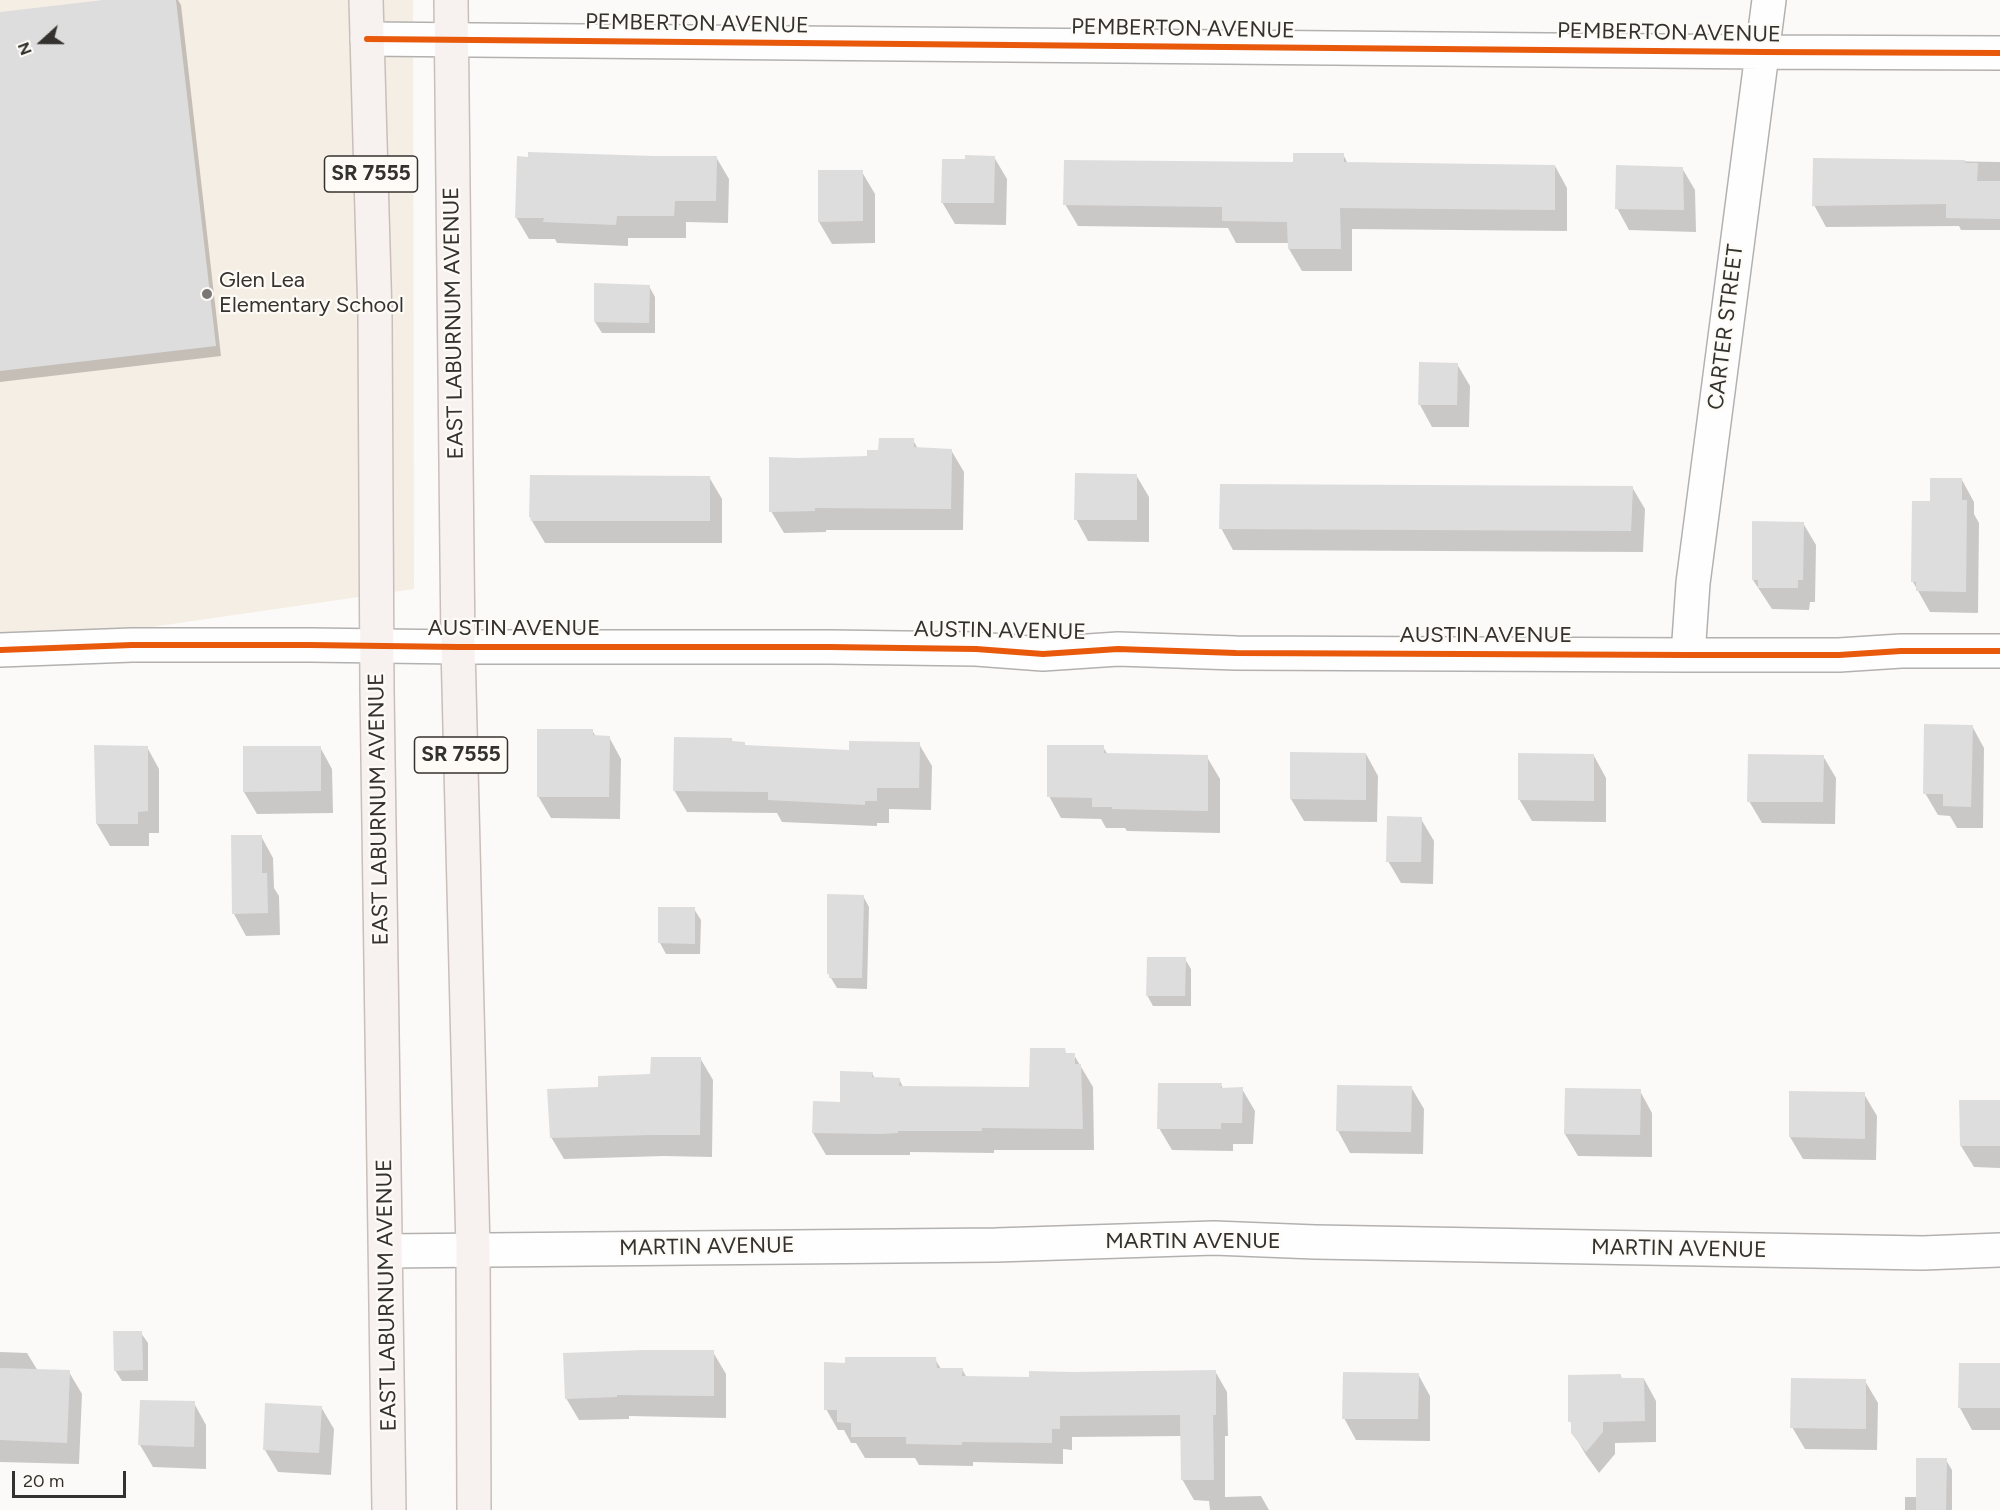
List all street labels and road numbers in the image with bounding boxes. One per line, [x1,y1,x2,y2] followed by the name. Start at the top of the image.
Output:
[585,9,809,39] street label: PEMBERTON AVENUE
[1071,14,1295,44] street label: PEMBERTON AVENUE
[1557,18,1781,48] street label: PEMBERTON AVENUE
[324,156,418,192] road number: SR 7555
[438,187,470,459] street label: EAST LABURNUM AVENUE
[1703,243,1749,411] street label: CARTER STREET
[428,616,600,642] street label: AUSTIN AVENUE
[914,616,1086,646] street label: AUSTIN AVENUE
[1400,623,1572,649] street label: AUSTIN AVENUE
[363,673,395,945] street label: EAST LABURNUM AVENUE
[414,737,508,773] road number: SR 7555
[371,1159,403,1431] street label: EAST LABURNUM AVENUE
[1105,1229,1281,1255] street label: MARTIN AVENUE
[619,1232,795,1262] street label: MARTIN AVENUE
[1591,1234,1767,1264] street label: MARTIN AVENUE

